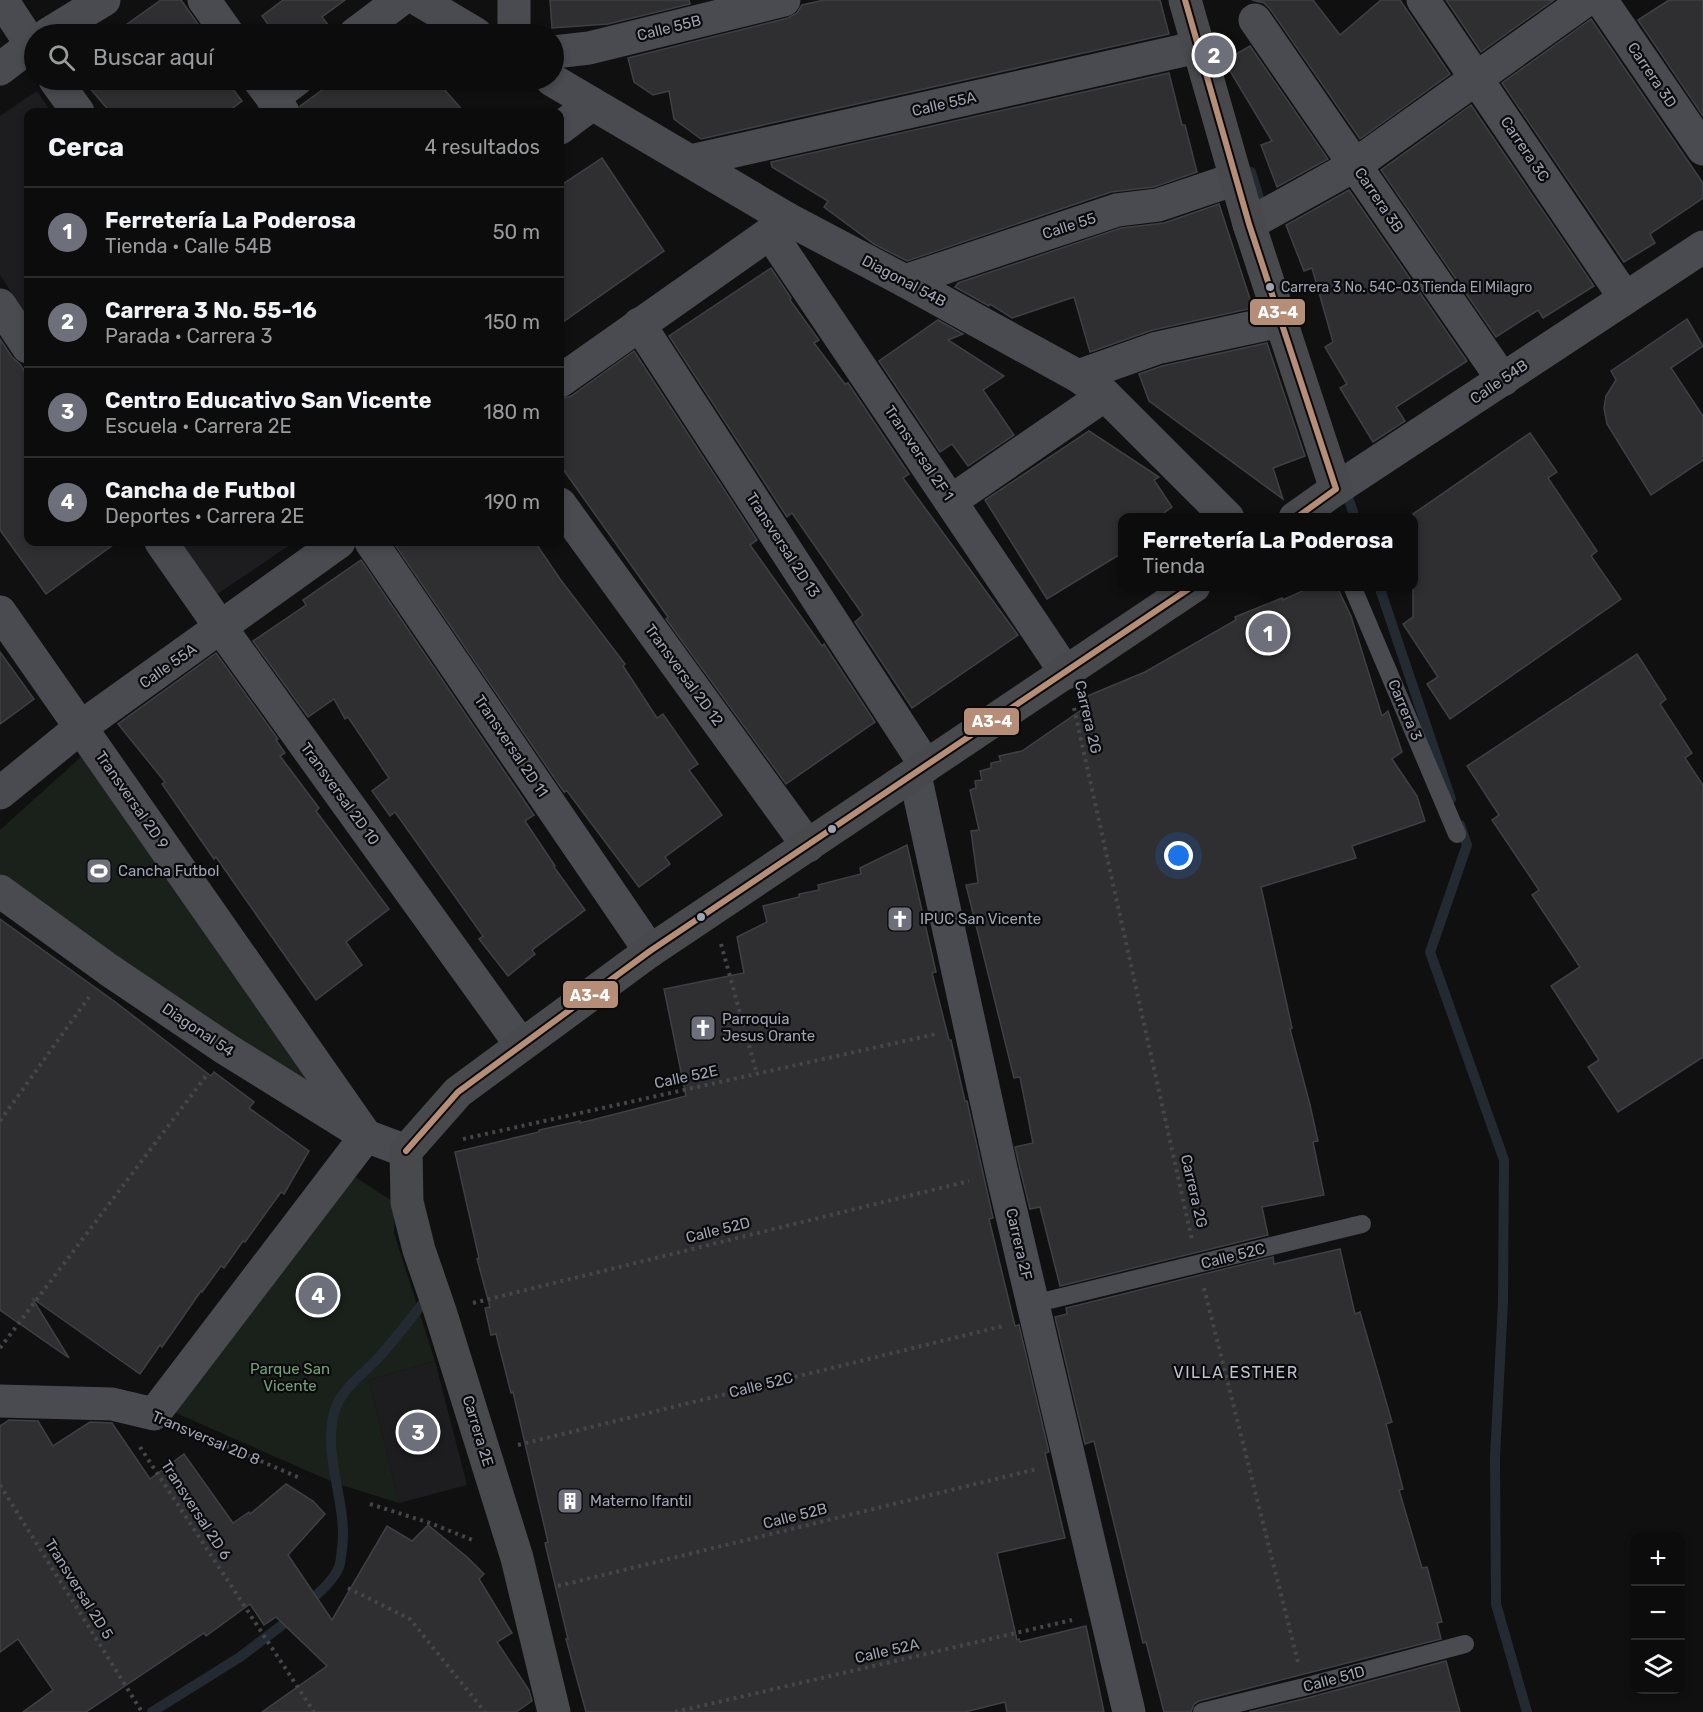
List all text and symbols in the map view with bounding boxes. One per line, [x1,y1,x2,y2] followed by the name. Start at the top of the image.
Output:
[635,11,703,45] street label: Calle 55B
[24,24,564,90] search box
[1194,32,1234,78] pin: 2
[1624,39,1680,111] street label: Carrera 3D
[45,41,78,74] icon: search
[93,44,214,71] text: Buscar aquí
[910,88,978,120] street label: Calle 55A
[1497,113,1553,185] street label: Carrera 3C
[48,132,124,163] text: Cerca
[425,135,540,159] text: 4 resultados
[1351,164,1407,236] street label: Carrera 3B
[105,207,356,234] text: Ferretería La Poderosa
[1040,209,1098,243] street label: Calle 55
[63,220,72,244] text: 1
[493,220,540,244] text: 50 m
[105,234,272,258] text: Tienda · Calle 54B
[859,251,949,311] street label: Diagonal 54B
[1281,279,1532,296] place label: Carrera 3 No. 54C-03 Tienda El Milagro
[1264,281,1276,293] marker: Carrera 3 No. 54C-03 Tienda El Milagro
[105,297,317,324] text: Carrera 3 No. 55-16
[1249,298,1306,326] line badge: A3-4
[1258,303,1298,322] text: A3-4
[61,310,74,334] text: 2
[484,310,540,334] text: 150 m
[105,324,272,348] text: Parada · Carrera 3
[1467,356,1531,408] street label: Calle 54B
[105,387,432,414] text: Centro Educativo San Vicente
[61,400,74,424] text: 3
[483,400,540,424] text: 180 m
[881,402,957,504] street label: Transversal 2F 1
[105,414,292,438] text: Escuela · Carrera 2E
[105,477,296,504] text: Cancha de Futbol
[742,489,824,601] street label: Transversal 2D 13
[61,490,74,514] text: 4
[484,490,540,514] text: 190 m
[105,504,304,528] text: Deportes · Carrera 2E
[1118,513,1418,591] popup
[1142,527,1394,554] text: Ferretería La Poderosa
[1142,554,1205,578] text: Tienda
[1248,610,1288,656] pin: 1
[641,621,727,729] street label: Transversal 2D 12
[136,640,200,692] street label: Calle 55A
[1384,677,1426,743] street label: Carrera 3
[1071,679,1105,755] street label: Carrera 2G
[470,692,552,800] street label: Transversal 2D 11
[963,707,1020,736] line badge: A3-4
[972,712,1012,731] text: A3-4
[297,739,383,849] street label: Transversal 2D 10
[92,748,172,852] street label: Transversal 2D 9
[826,823,838,835] unlabelled marker
[1164,841,1193,870] your location
[84,856,114,886] sports icon: Cancha Futbol
[118,862,219,880] place label: Cancha Futbol
[885,904,915,934] church icon: IPUC San Vicente
[920,910,1041,928] place label: IPUC San Vicente
[695,911,707,923] unlabelled marker
[562,980,619,1009] line badge: A3-4
[570,986,610,1005] text: A3-4
[159,999,237,1061] street label: Diagonal 54
[722,1010,815,1045] place label: Parroquia Jesus Orante
[688,1013,718,1043] church icon: Parroquia Jesus Orante
[653,1061,719,1093] street label: Calle 52E
[1177,1153,1211,1229] street label: Carrera 2G
[1002,1206,1036,1282] street label: Carrera 2F
[684,1213,752,1247] street label: Calle 52D
[1199,1239,1267,1273] street label: Calle 52C
[298,1272,338,1318] pin: 4
[250,1360,330,1395] park label: Parque San Vicente
[1173,1363,1299,1382] district label: VILLA ESTHER
[727,1368,795,1402] street label: Calle 52C
[459,1393,497,1469] street label: Carrera 2E
[149,1407,263,1469] street label: Transversal 2D 8
[398,1410,438,1454] pin: 3
[157,1457,235,1563] street label: Transversal 2D 6
[555,1486,585,1516] building icon: Materno Ifantil
[590,1492,692,1510] place label: Materno Ifantil
[761,1499,829,1533] street label: Calle 52B
[1631,1532,1685,1694] map controls
[1631,1532,1685,1586] button: +
[41,1536,117,1643] street label: Transversal 2D 5
[1631,1586,1685,1640] button: −
[853,1635,921,1667] street label: Calle 52A
[1631,1640,1685,1694] button: layers
[1301,1662,1367,1696] street label: Calle 51D

